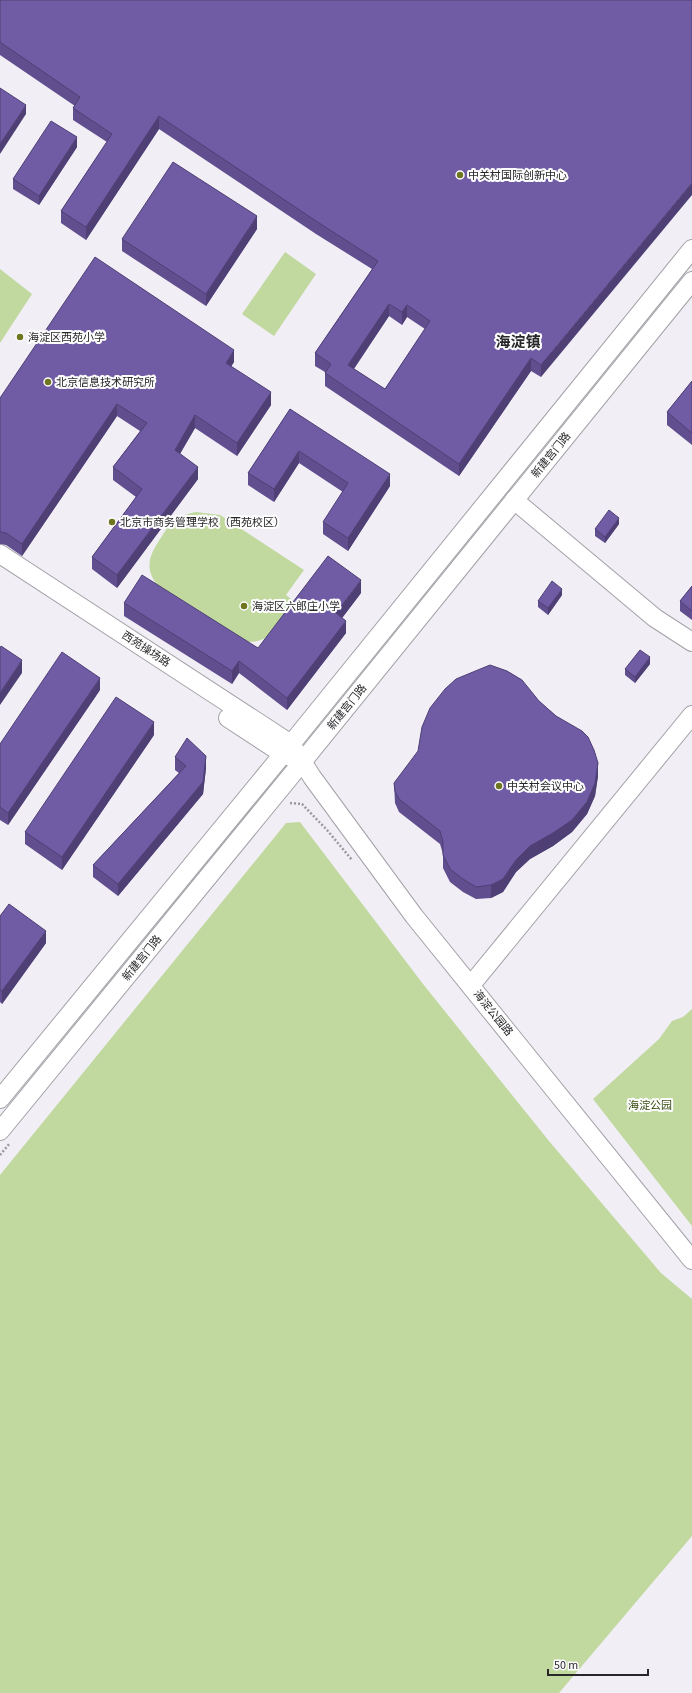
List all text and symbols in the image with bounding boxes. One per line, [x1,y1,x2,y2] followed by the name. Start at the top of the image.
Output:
[468,168,567,183] place label: 中关村国际创新中心
[455,170,465,180] marker: 中关村国际创新中心
[28,330,105,345] place label: 海淀区西苑小学
[15,332,25,342] marker: 海淀区西苑小学
[495,332,541,353] district label: 海淀镇
[56,375,155,390] place label: 北京信息技术研究所
[43,377,53,387] marker: 北京信息技术研究所
[528,429,574,481] street label: 新建宫门路
[120,515,285,530] place label: 北京市商务管理学校（西苑校区）
[107,517,117,527] marker: 北京市商务管理学校（西苑校区）
[252,599,340,614] place label: 海淀区六郎庄小学
[239,601,249,611] marker: 海淀区六郎庄小学
[119,628,173,670] street label: 西苑操场路
[324,681,370,733] street label: 新建宫门路
[507,779,584,794] place label: 中关村会议中心
[494,781,504,791] marker: 中关村会议中心
[119,932,165,984] street label: 新建宫门路
[470,987,516,1039] street label: 海淀公园路
[628,1098,672,1113] park label: 海淀公园
[548,1651,648,1677] scale bar
[554,1657,578,1674] text: 50 m

